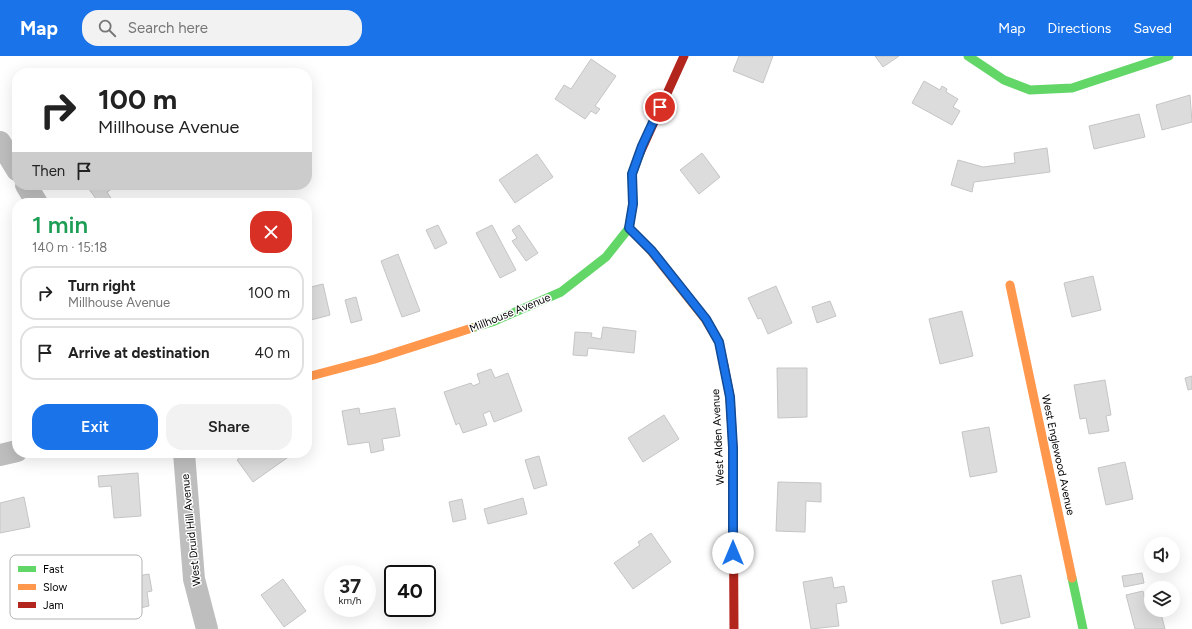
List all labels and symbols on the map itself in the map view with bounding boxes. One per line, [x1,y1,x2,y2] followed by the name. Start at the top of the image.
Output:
[643,90,677,124] pin
[468,291,552,335] street label: Millhouse Avenue
[709,388,727,486] street label: West Alden Avenue
[1039,393,1077,517] street label: West Englewood Avenue
[179,473,203,587] street label: West Druid Hill Avenue
[712,532,754,574] position arrow
[10,555,142,619] legend
[43,563,64,576] text: Fast
[384,565,436,617] speed limit sign: 40
[43,581,67,594] text: Slow
[43,599,64,612] text: Jam

